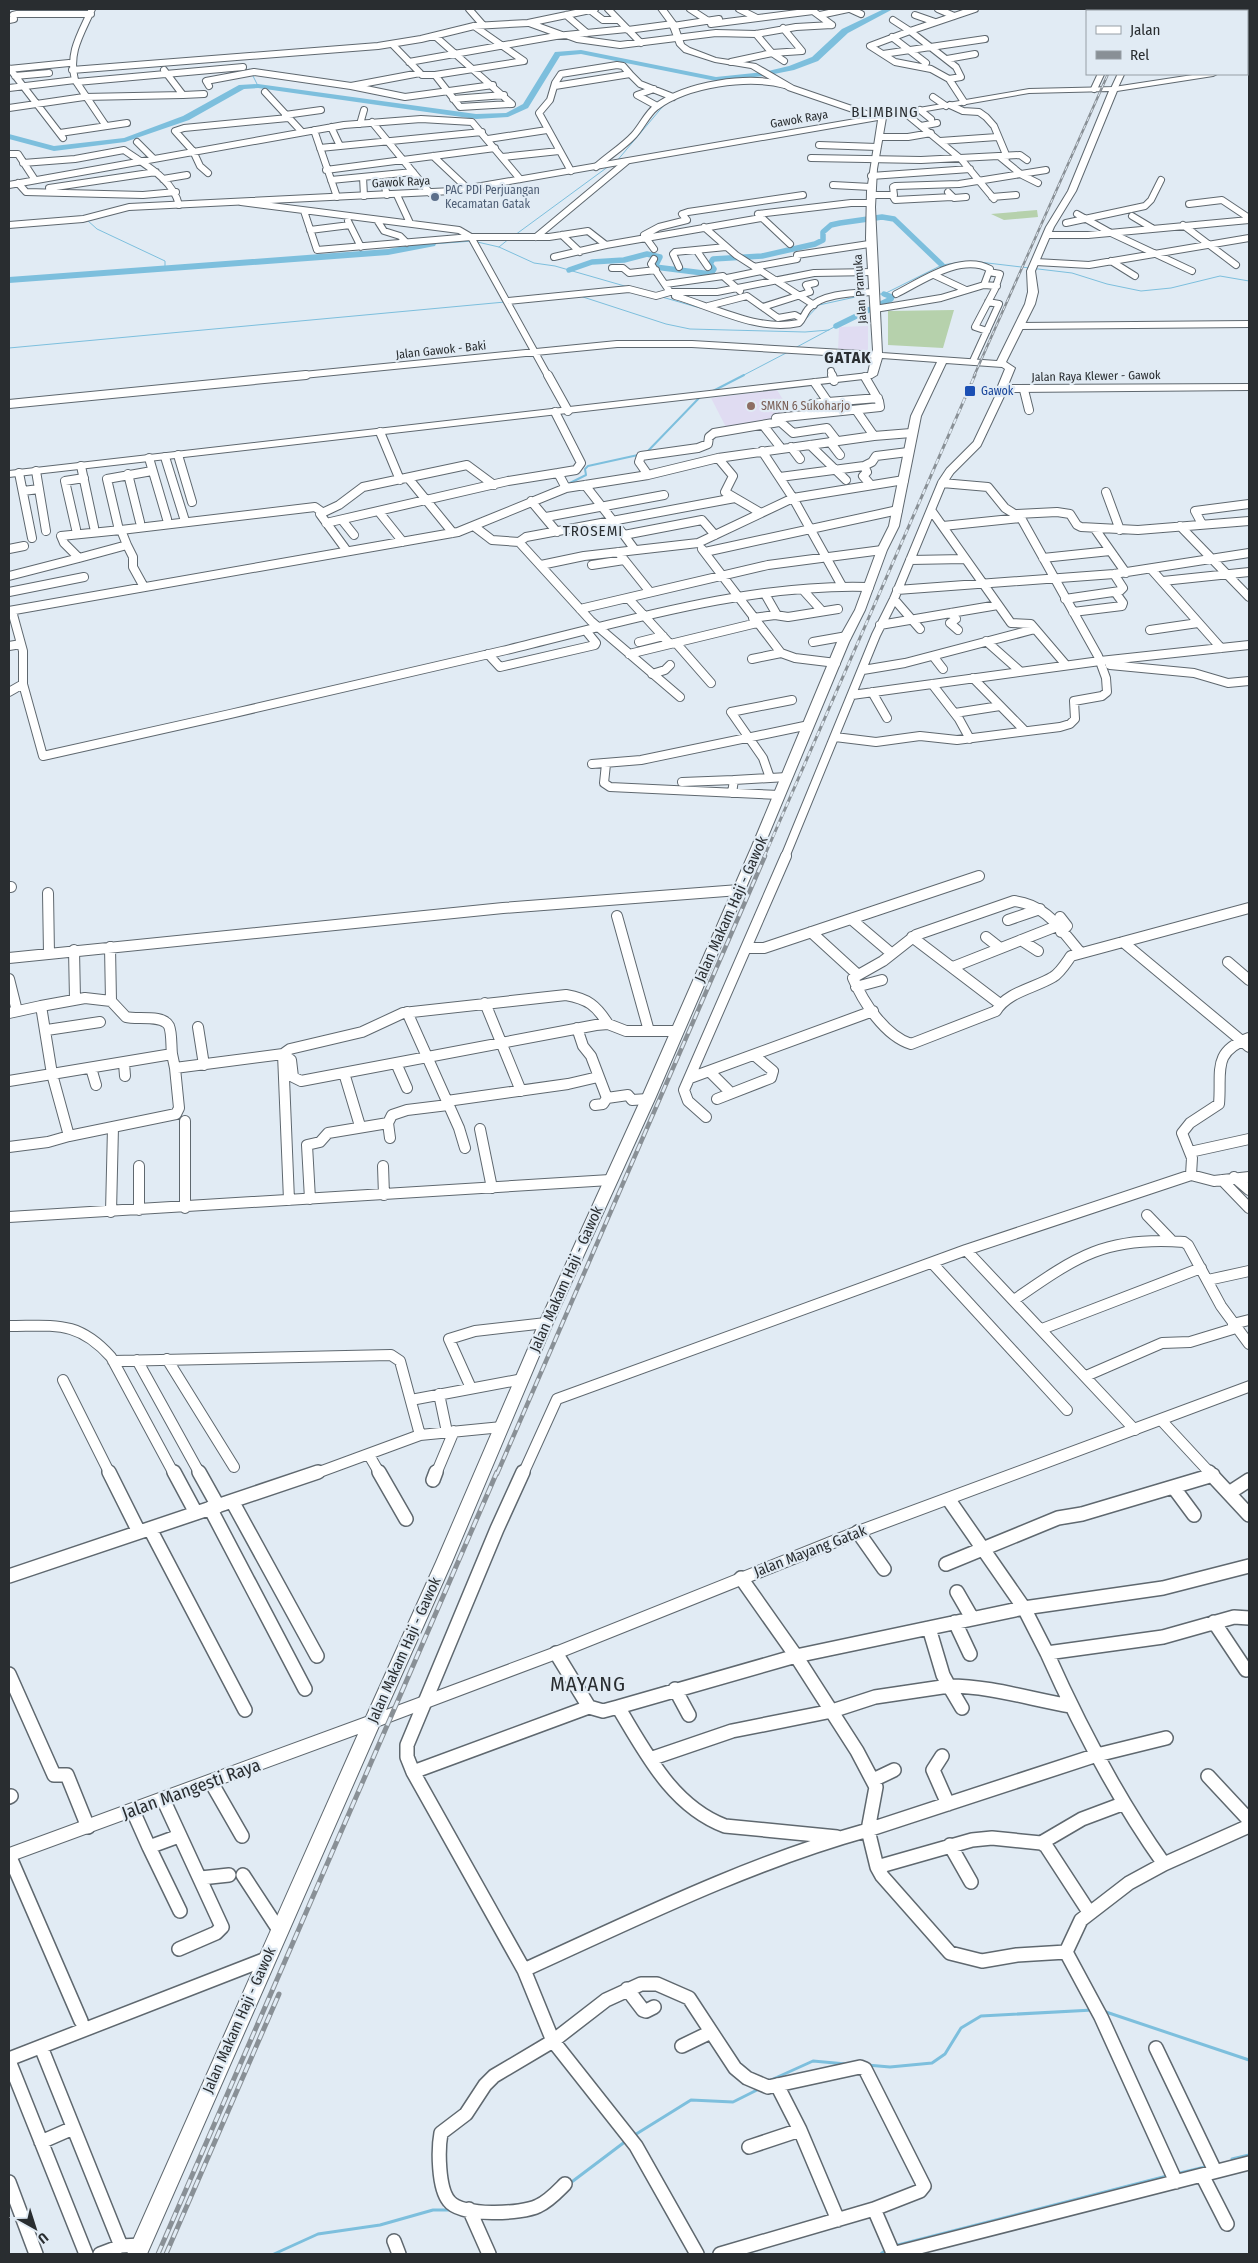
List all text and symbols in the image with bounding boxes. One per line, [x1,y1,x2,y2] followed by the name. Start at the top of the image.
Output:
[1086,10,1248,75] legend
[1130,21,1160,39] text: Jalan
[1130,46,1149,64] text: Rel
[851,103,919,121] district label: BLIMBING
[769,107,829,131] street label: Gawok Raya
[371,173,431,191] street label: Gawok Raya
[445,183,540,211] place label: PAC PDI Perjuangan Kecamatan Gatak
[429,191,441,203] marker: PAC PDI Perjuangan Kecamatan Gatak
[851,254,869,324] street label: Jalan Pramuka
[395,338,487,362] street label: Jalan Gawok - Baki
[824,348,872,367] district label: GATAK
[1031,368,1161,384] street label: Jalan Raya Klewer - Gawok
[963,384,977,398] marker: Gawok
[981,384,1014,398] place label: Gawok
[761,399,850,413] place label: SMKN 6 Sukoharjo
[745,400,757,412] marker: SMKN 6 Sukoharjo
[563,522,623,540] district label: TROSEMI
[691,833,771,985] street label: Jalan Makam Haji - Gawok
[526,1203,606,1355] street label: Jalan Makam Haji - Gawok
[751,1521,869,1581] street label: Jalan Mayang Gatak
[364,1574,444,1726] street label: Jalan Makam Haji - Gawok
[550,1671,626,1697] district label: MAYANG
[119,1754,264,1824] street label: Jalan Mangesti Raya
[199,1944,279,2096] street label: Jalan Makam Haji - Gawok
[10,2203,60,2253] north arrow
[34,2229,51,2247] text: U

